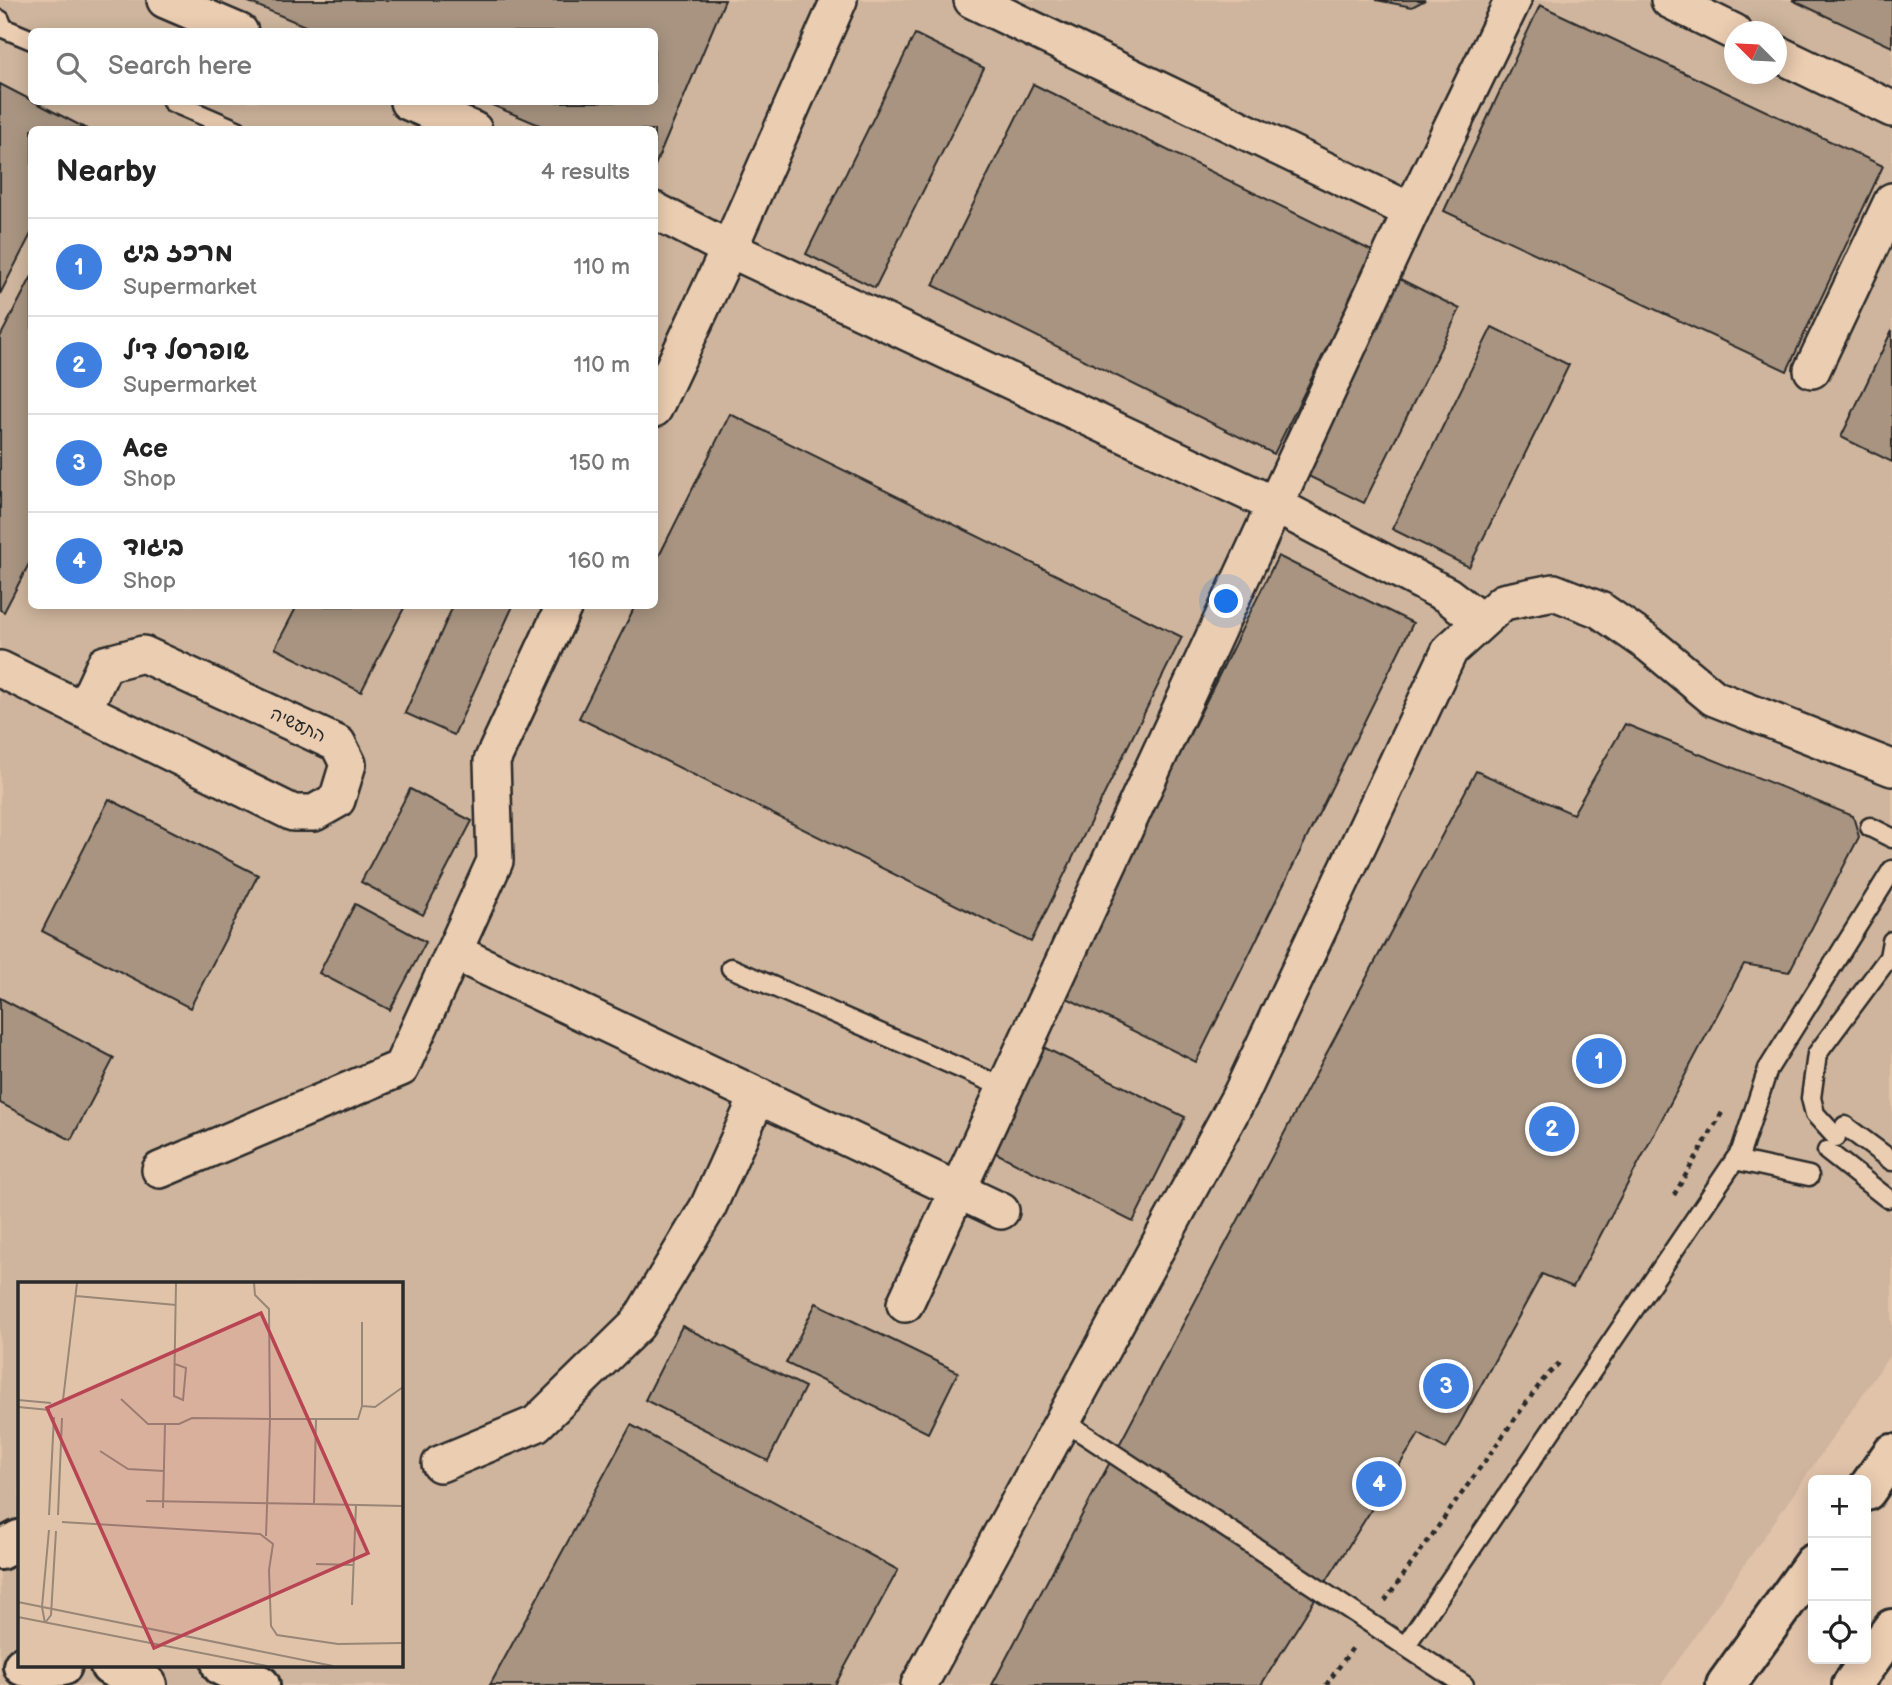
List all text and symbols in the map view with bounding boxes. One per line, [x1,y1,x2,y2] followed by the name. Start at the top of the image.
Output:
[1724,21,1787,84] north arrow
[28,28,658,105] search box
[52,48,90,86] icon: search
[108,51,252,82] text: Search here
[56,154,156,190] text: Nearby
[541,158,630,186] text: 4 results
[123,238,233,269] text: מרכז ביג
[74,253,84,281] text: 1
[573,253,630,281] text: 110 m
[123,273,257,301] text: Supermarket
[123,336,249,367] text: שופרסל דיל
[72,351,86,379] text: 2
[573,351,630,379] text: 110 m
[123,371,257,399] text: Supermarket
[123,434,168,465] text: Ace
[72,449,86,477] text: 3
[569,449,630,477] text: 150 m
[123,465,176,493] text: Shop
[123,532,184,563] text: ביגוד
[72,547,86,575] text: 4
[568,547,630,575] text: 160 m
[123,567,176,595] text: Shop
[1209,584,1243,618] your location
[267,703,329,747] street label: התעשיה
[1576,1035,1622,1087] pin: 1
[1529,1103,1575,1155] pin: 2
[18,1282,402,1668] inset map
[1423,1360,1469,1412] pin: 3
[1356,1458,1402,1510] pin: 4
[1808,1475,1871,1664] map controls
[1808,1475,1871,1538] button: +
[1808,1538,1871,1601] button: −
[1808,1601,1871,1664] button: locate

